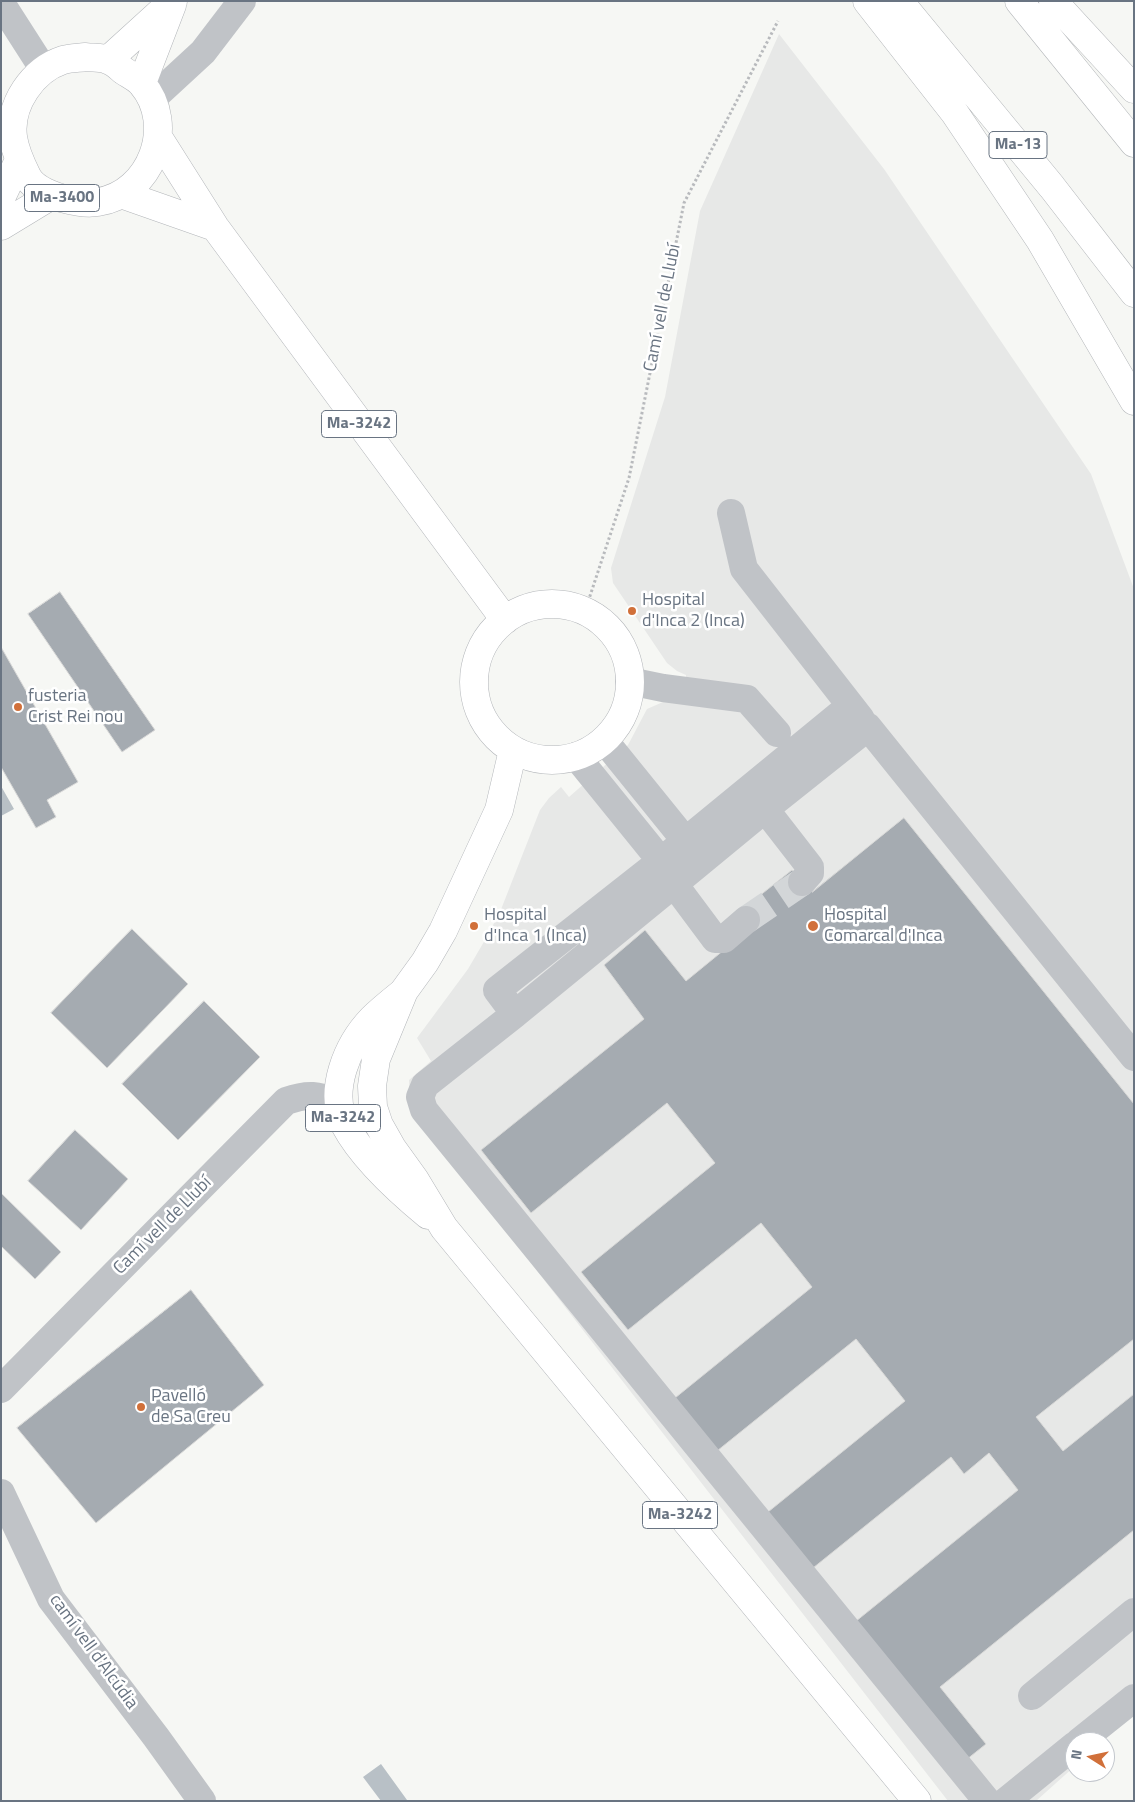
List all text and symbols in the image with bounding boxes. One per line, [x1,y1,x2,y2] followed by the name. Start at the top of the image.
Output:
[989,132,1047,158] road number: Ma-13
[24,184,100,212] road number: Ma-3400
[640,242,686,374] street label: Camí vell de Llubí
[322,410,396,438] road number: Ma-3242
[642,590,745,632] place label: Hospital d'Inca 2 (Inca)
[626,605,638,617] marker: Hospital d'Inca 2 (Inca)
[28,686,123,729] place label: fusteria Crist Rei nou
[12,701,24,713] marker: fusteria Crist Rei nou
[484,905,587,948] place label: Hospital d'Inca 1 (Inca)
[824,905,942,948] place label: Hospital Comarcal d'Inca
[806,919,820,933] marker: Hospital Comarcal d'Inca
[468,920,480,932] marker: Hospital d'Inca 1 (Inca)
[306,1104,380,1132] road number: Ma-3242
[109,1172,217,1280] street label: Camí vell de Llubí
[151,1386,231,1428] place label: Pavelló de Sa Creu
[135,1401,147,1413] marker: Pavelló de Sa Creu
[642,1502,718,1528] road number: Ma-3242
[44,1590,142,1714] street label: camí vell d'Alcúdia
[1065,1732,1115,1782] north arrow
[1065,1748,1087,1761] text: N

